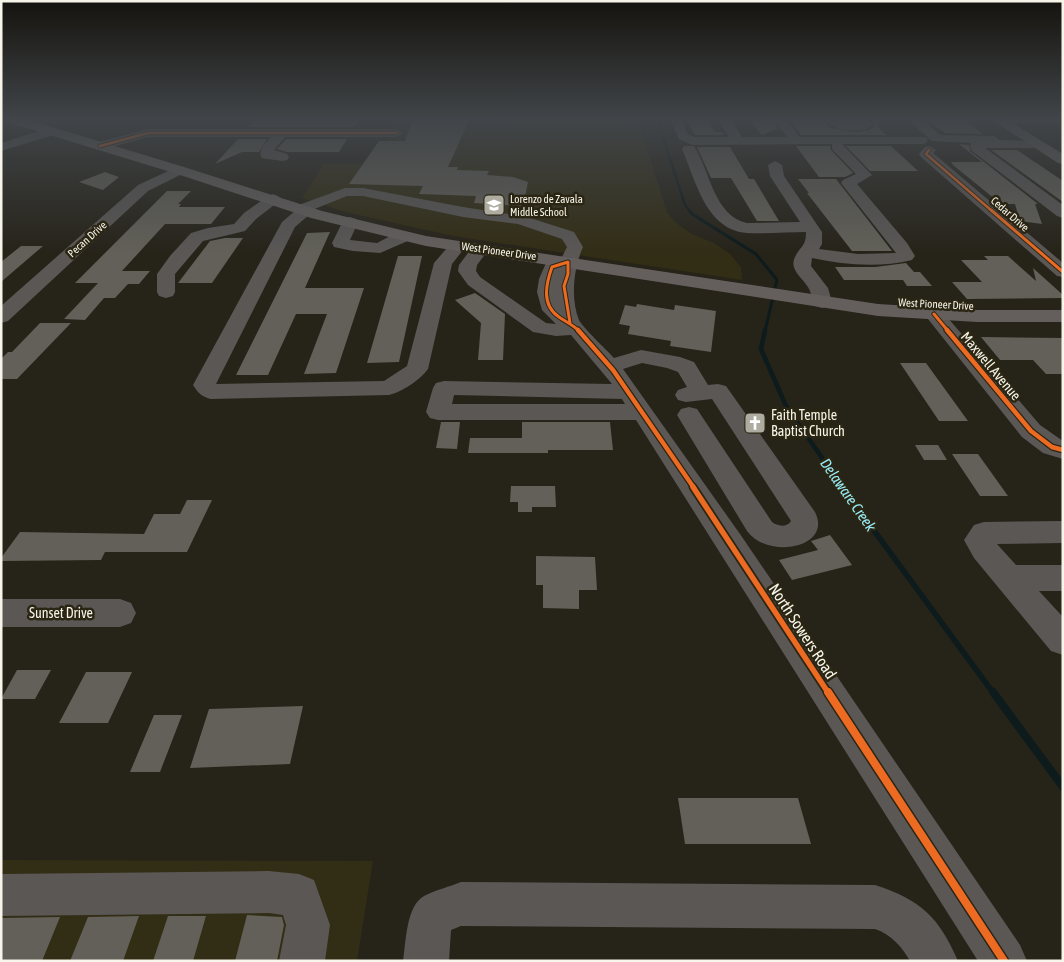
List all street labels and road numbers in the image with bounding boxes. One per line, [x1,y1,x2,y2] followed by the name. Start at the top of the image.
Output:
[989,194,1031,234] street label: Cedar Drive
[65,219,109,259] street label: Pecan Drive
[461,240,537,262] street label: West Pioneer Drive
[898,296,974,312] street label: West Pioneer Drive
[958,329,1024,403] street label: Maxwell Avenue
[766,580,840,682] street label: North Sowers Road
[29,605,93,621] street label: Sunset Drive

